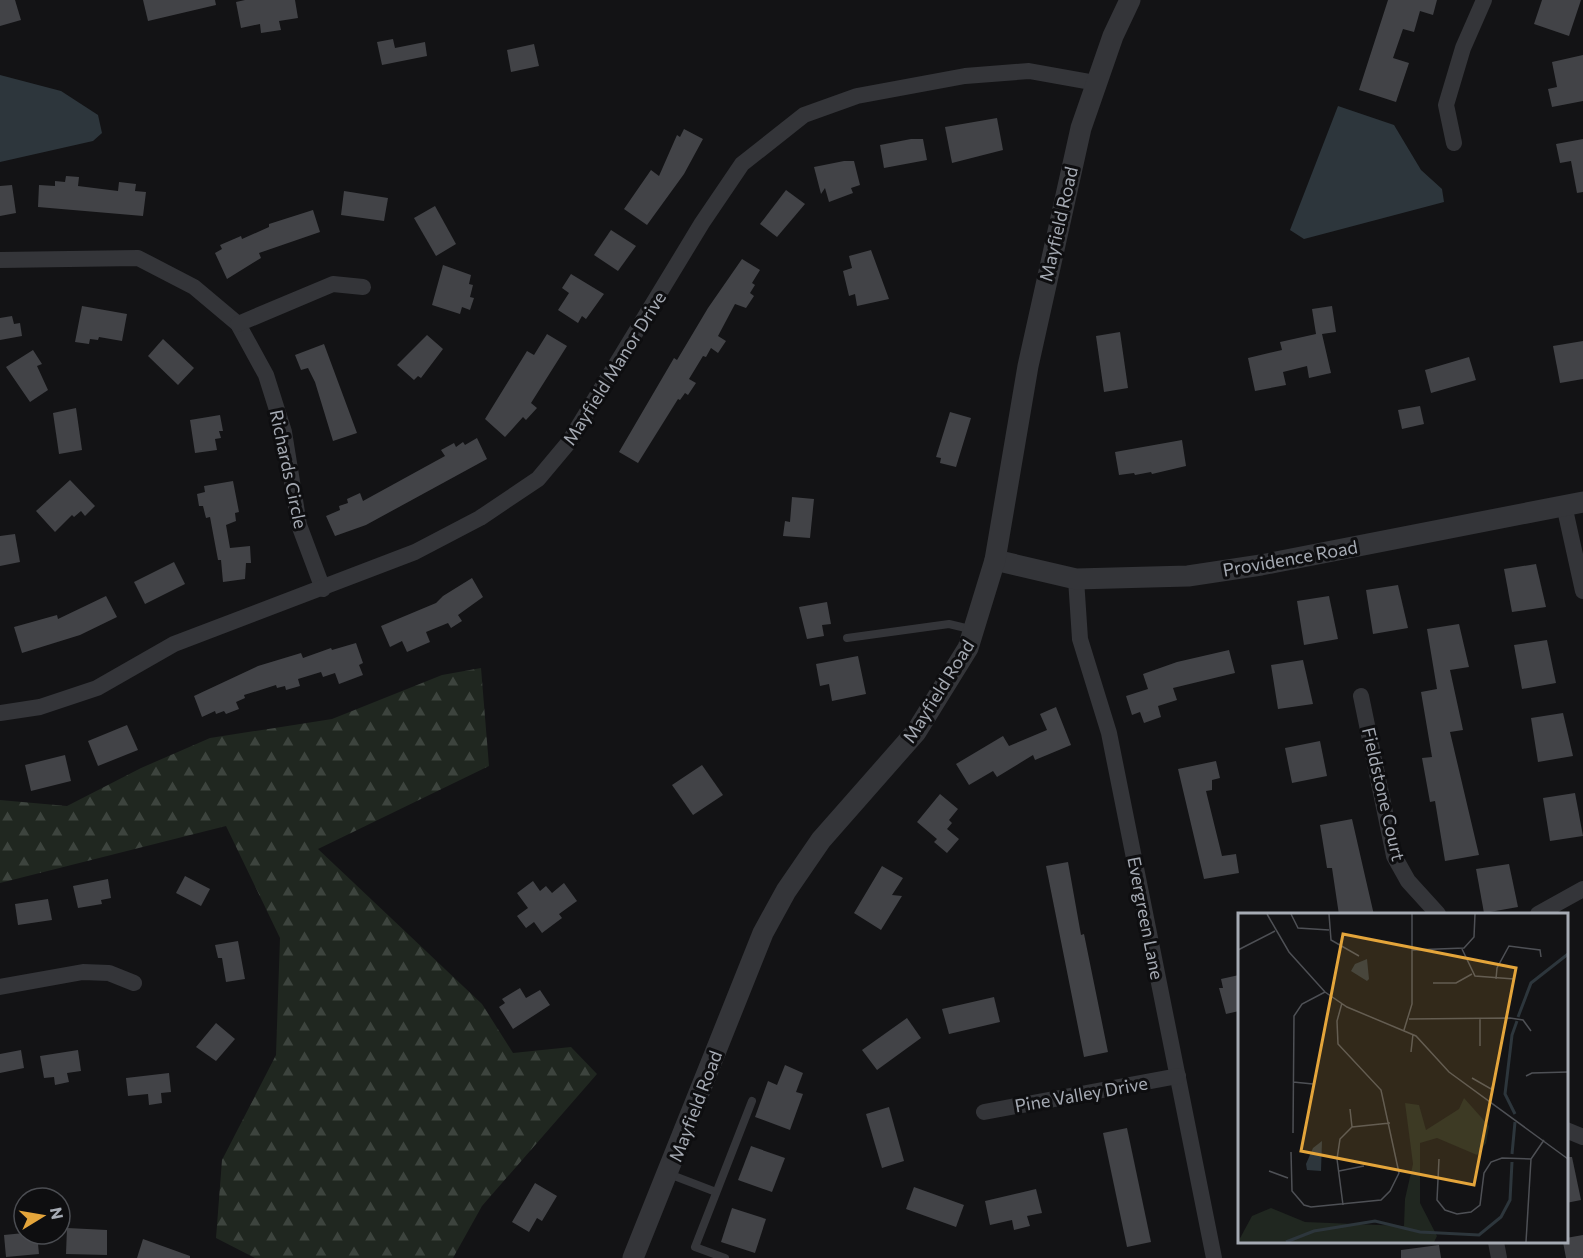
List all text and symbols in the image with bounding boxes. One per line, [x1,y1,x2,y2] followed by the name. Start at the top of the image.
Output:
[1034,164,1082,284] street label: Mayfield Road
[558,287,670,449] street label: Mayfield Manor Drive
[266,408,312,530] street label: Richards Circle
[1221,535,1359,581] street label: Providence Road
[898,635,978,747] street label: Mayfield Road
[1358,725,1410,863] street label: Fieldstone Court
[1123,855,1169,981] street label: Evergreen Lane
[1238,913,1568,1243] inset map
[664,1047,726,1165] street label: Mayfield Road
[1013,1071,1149,1117] street label: Pine Valley Drive
[12,1186,72,1246] north arrow
[47,1205,68,1221] text: N

